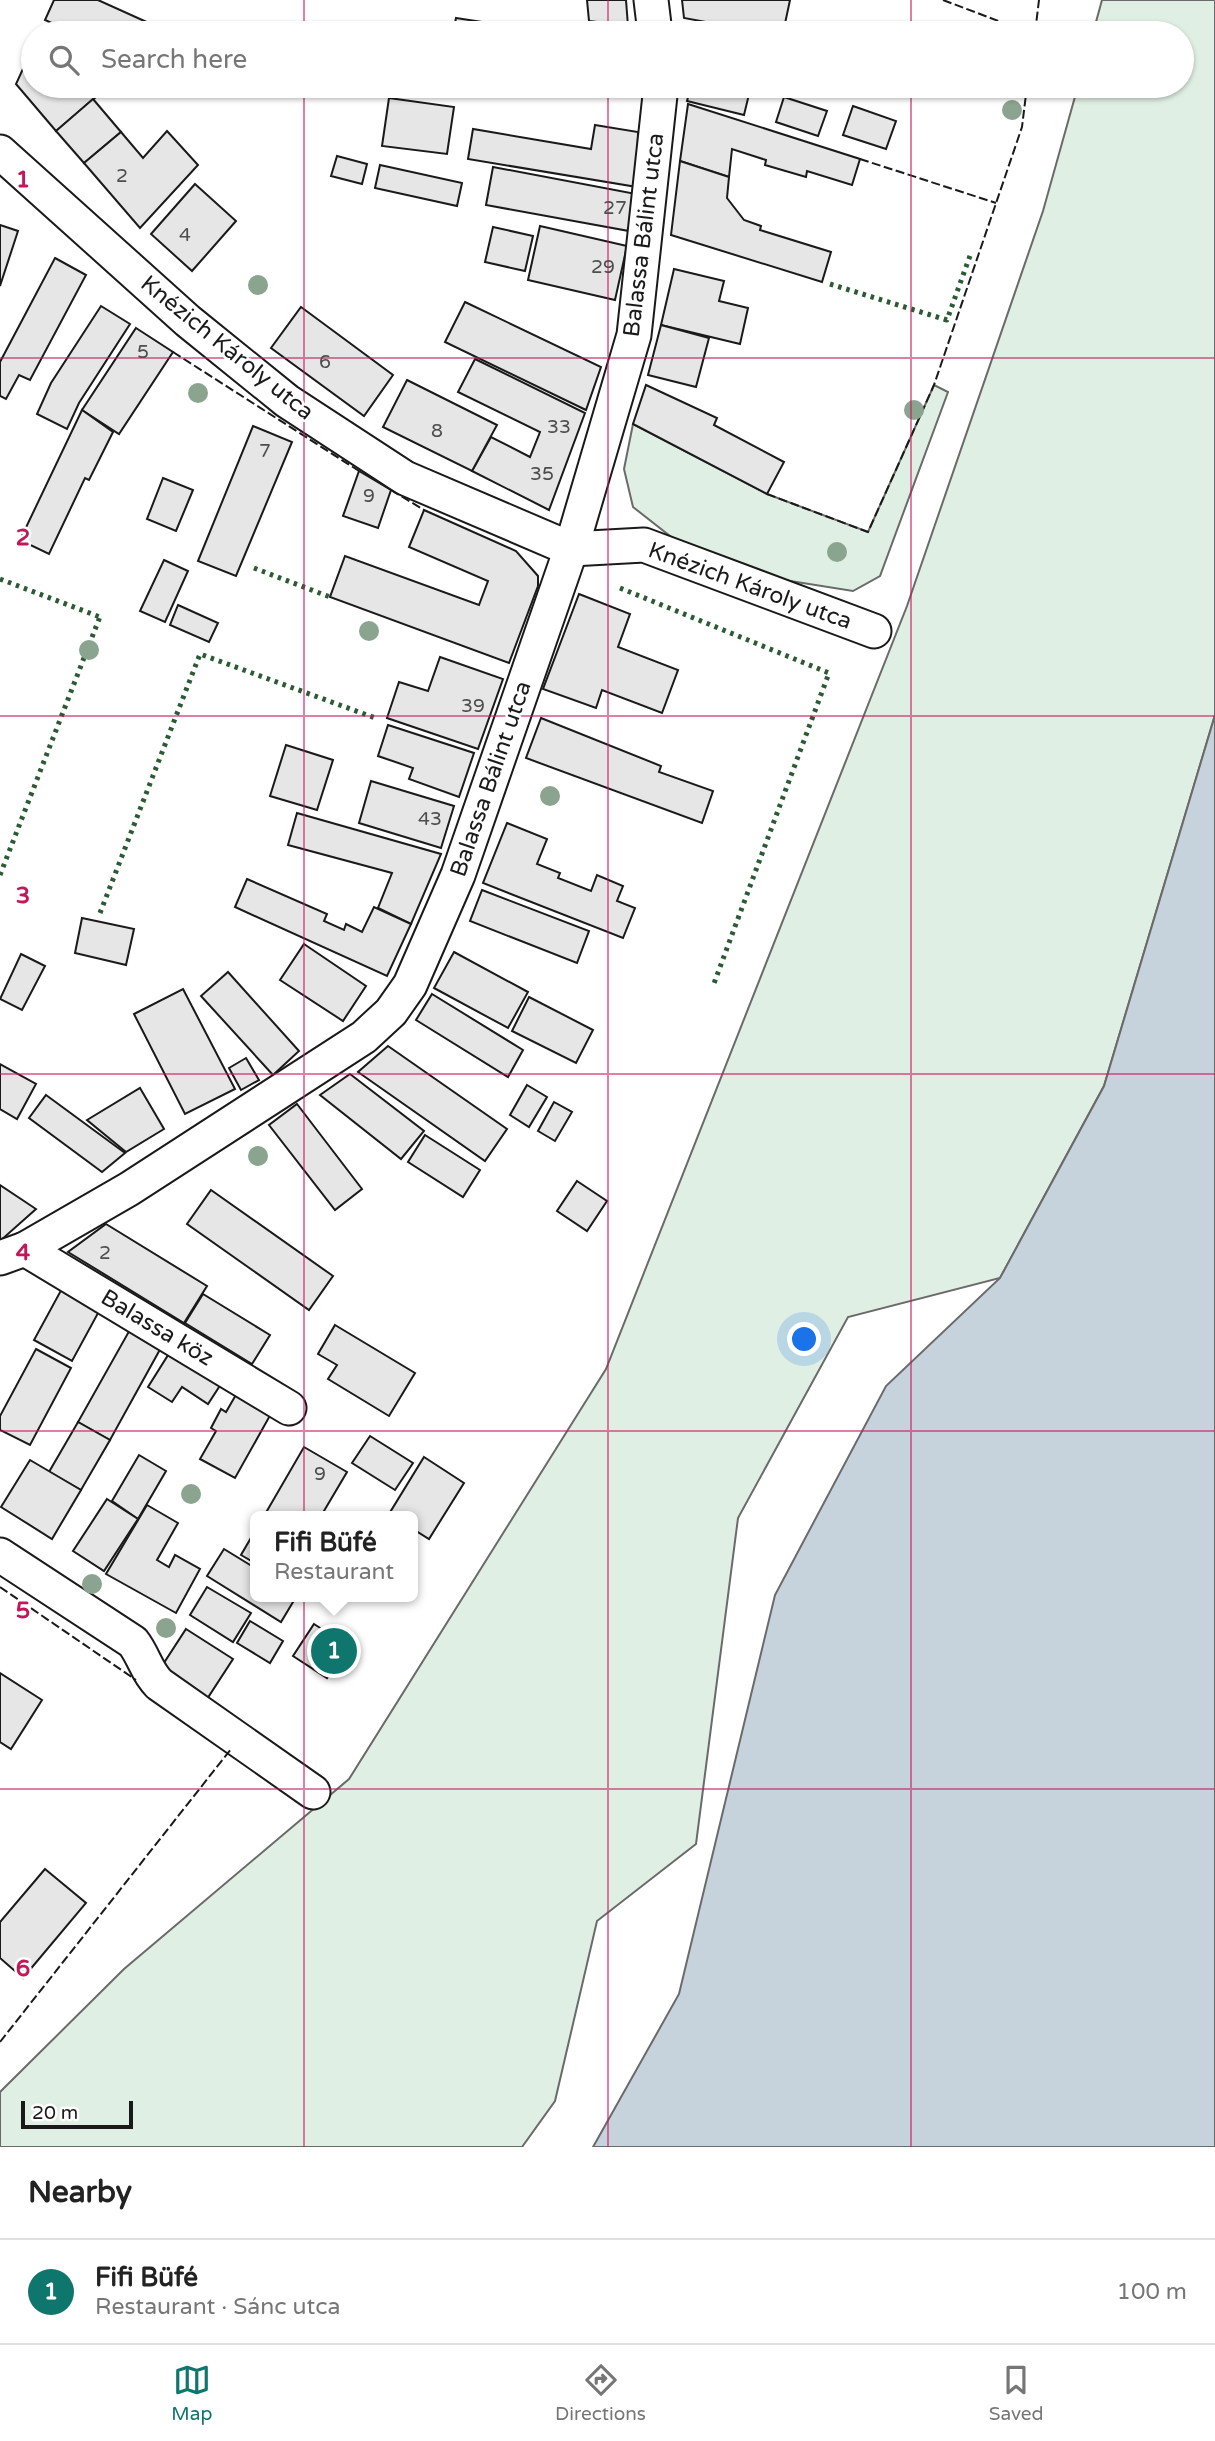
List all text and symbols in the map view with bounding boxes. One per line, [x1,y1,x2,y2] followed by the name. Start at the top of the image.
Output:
[21,21,1194,98] search box
[45,41,83,79] icon: search
[101,44,247,75] text: Search here
[618,131,670,339] street label: Balassa Bálint utca
[116,165,128,187] house number: 2
[16,166,30,194] text: 1
[603,197,627,219] house number: 27
[179,224,191,246] house number: 4
[591,256,615,278] house number: 29
[135,270,319,426] street label: Knézich Károly utca
[137,341,149,363] house number: 5
[319,351,331,373] house number: 6
[547,416,571,438] house number: 33
[431,420,443,442] house number: 8
[259,440,271,462] house number: 7
[530,463,554,485] house number: 35
[363,485,375,507] house number: 9
[16,524,30,552] text: 2
[644,536,856,636] street label: Knézich Károly utca
[444,677,538,881] street label: Balassa Bálint utca
[461,695,485,717] house number: 39
[418,808,442,830] house number: 43
[16,882,30,910] text: 3
[16,1239,31,1267] text: 4
[99,1242,111,1264] house number: 2
[96,1283,218,1373] street label: Balassa köz
[787,1322,821,1356] your location
[314,1463,326,1485] house number: 9
[250,1511,418,1602] popup
[274,1527,377,1558] text: Fifi Büfé
[274,1558,394,1586] text: Restaurant
[16,1597,30,1625] text: 5
[311,1625,357,1677] pin: 1
[16,1955,30,1983] text: 6
[21,2098,133,2130] scale bar
[32,2102,78,2124] text: 20 m
[28,2174,132,2211] text: Nearby
[95,2262,198,2293] text: Fifi Büfé
[44,2278,58,2306] text: 1
[1117,2278,1187,2306] text: 100 m
[95,2293,340,2321] text: Restaurant · Sánc utca
[171,2361,212,2425] tab: Map
[555,2361,646,2425] tab: Directions
[989,2361,1044,2425] tab: Saved

